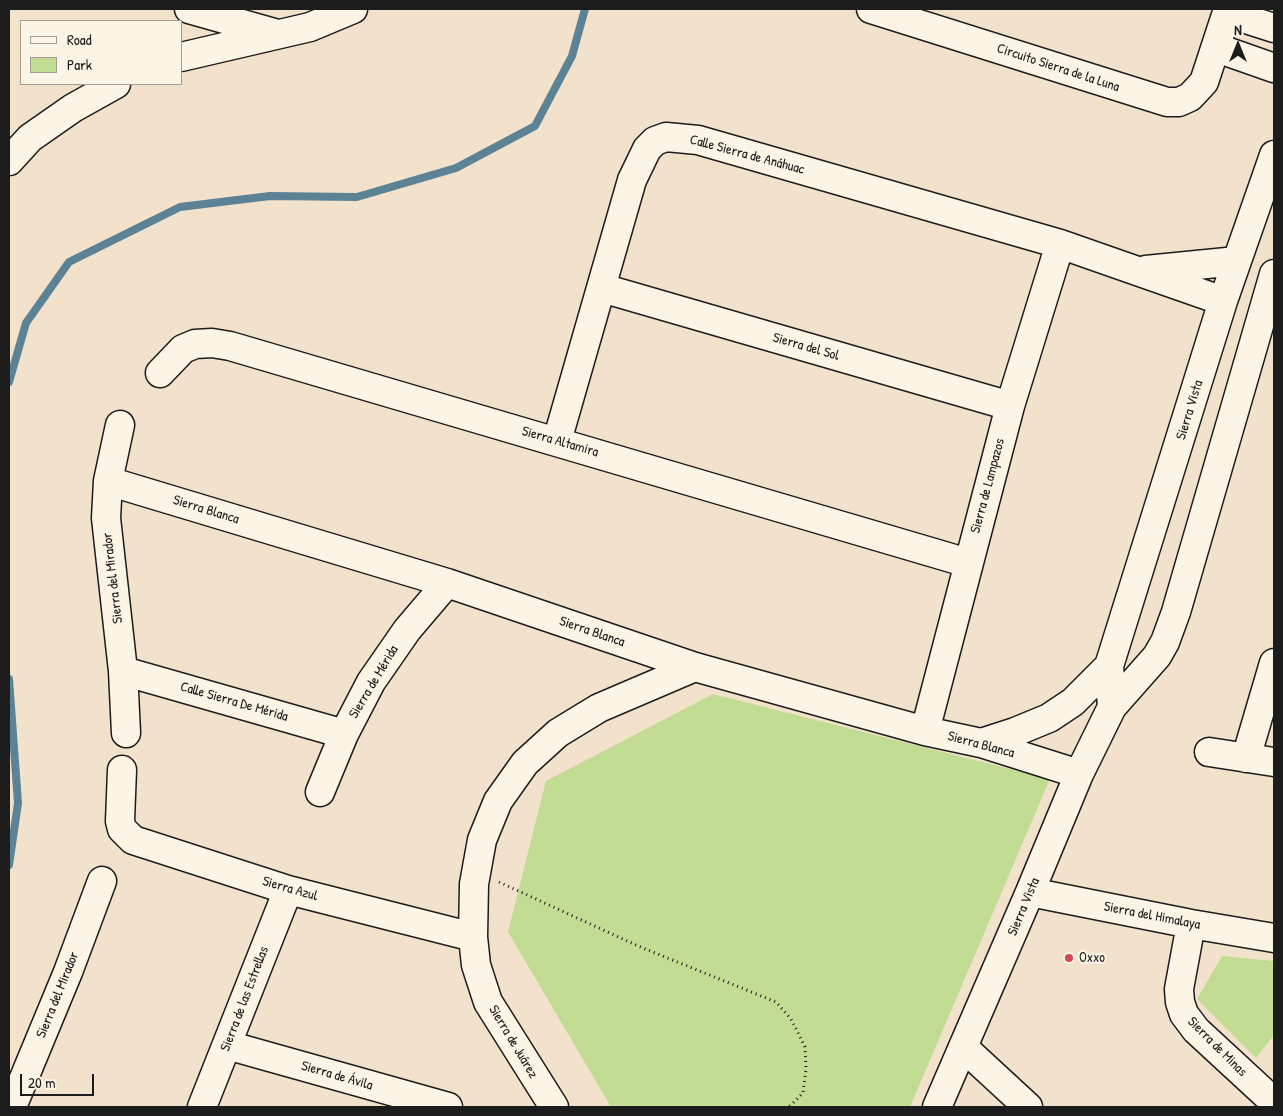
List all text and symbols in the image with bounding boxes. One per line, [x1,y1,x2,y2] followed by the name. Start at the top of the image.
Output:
[20,20,182,85] legend
[1213,20,1263,70] north arrow
[1234,20,1242,39] text: N
[67,29,92,50] text: Road
[995,40,1121,96] street label: Circuito Sierra de la Luna
[67,54,92,75] text: Park
[688,132,806,178] street label: Calle Sierra de Anáhuac
[771,329,841,365] street label: Sierra del Sol
[1173,378,1207,442] street label: Sierra Vista
[520,423,600,461] street label: Sierra Altamira
[967,437,1009,535] street label: Sierra de Lampazos
[171,492,241,528] street label: Sierra Blanca
[99,532,127,624] street label: Sierra del Mirador
[557,613,627,651] street label: Sierra Blanca
[346,642,402,722] street label: Sierra de Mérida
[178,679,290,725] street label: Calle Sierra De Mérida
[946,728,1016,762] street label: Sierra Blanca
[260,873,320,905] street label: Sierra Azul
[1004,875,1044,939] street label: Sierra Vista
[1102,898,1202,934] street label: Sierra del Himalaya
[217,944,273,1054] street label: Sierra de las Estrellas
[33,949,83,1041] street label: Sierra del Mirador
[1079,950,1105,966] place label: Oxxo
[1063,952,1075,964] marker: Oxxo
[485,1002,541,1082] street label: Sierra de Juárez
[1184,1014,1250,1080] street label: Sierra de Minas
[299,1058,375,1094] street label: Sierra de Ávila
[22,1064,96,1096] scale bar
[28,1072,55,1093] text: 20 m

